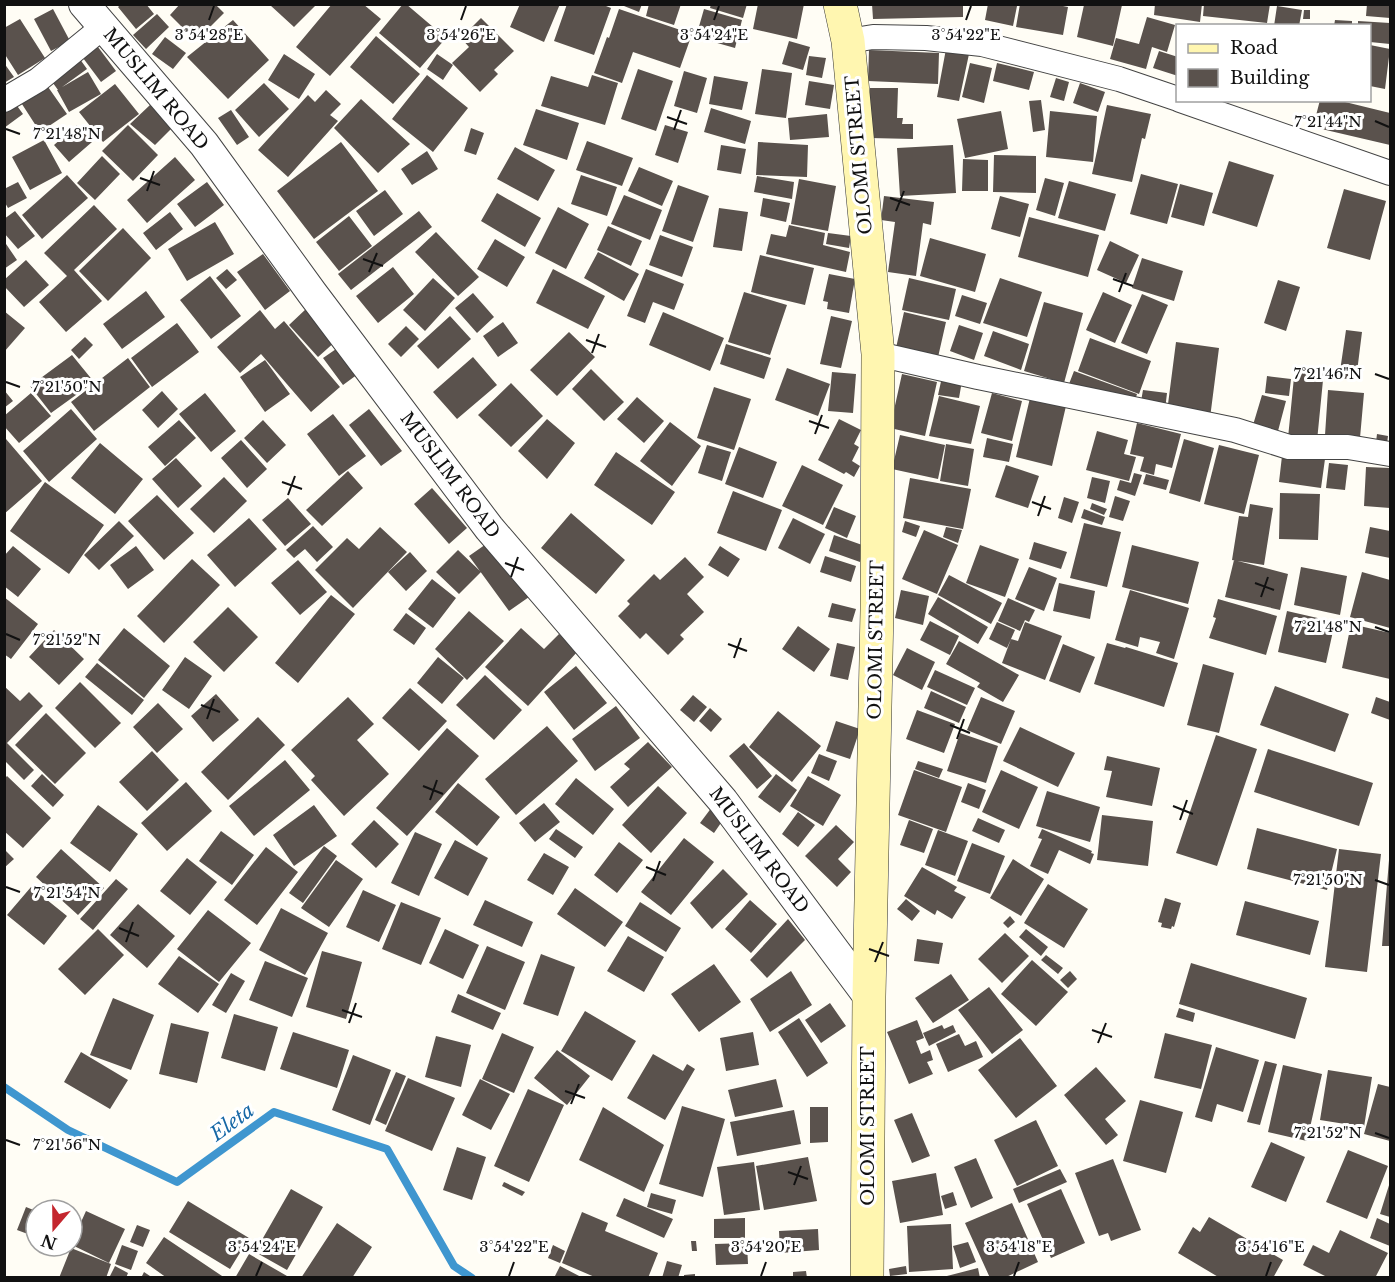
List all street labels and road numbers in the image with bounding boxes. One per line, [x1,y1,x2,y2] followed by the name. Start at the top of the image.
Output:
[99,24,213,154] street label: MUSLIM ROAD
[841,74,877,235] street label: OLOMI STREET
[395,408,505,542] street label: MUSLIM ROAD
[864,560,888,720] street label: OLOMI STREET
[704,783,814,917] street label: MUSLIM ROAD
[857,1046,879,1206] street label: OLOMI STREET

